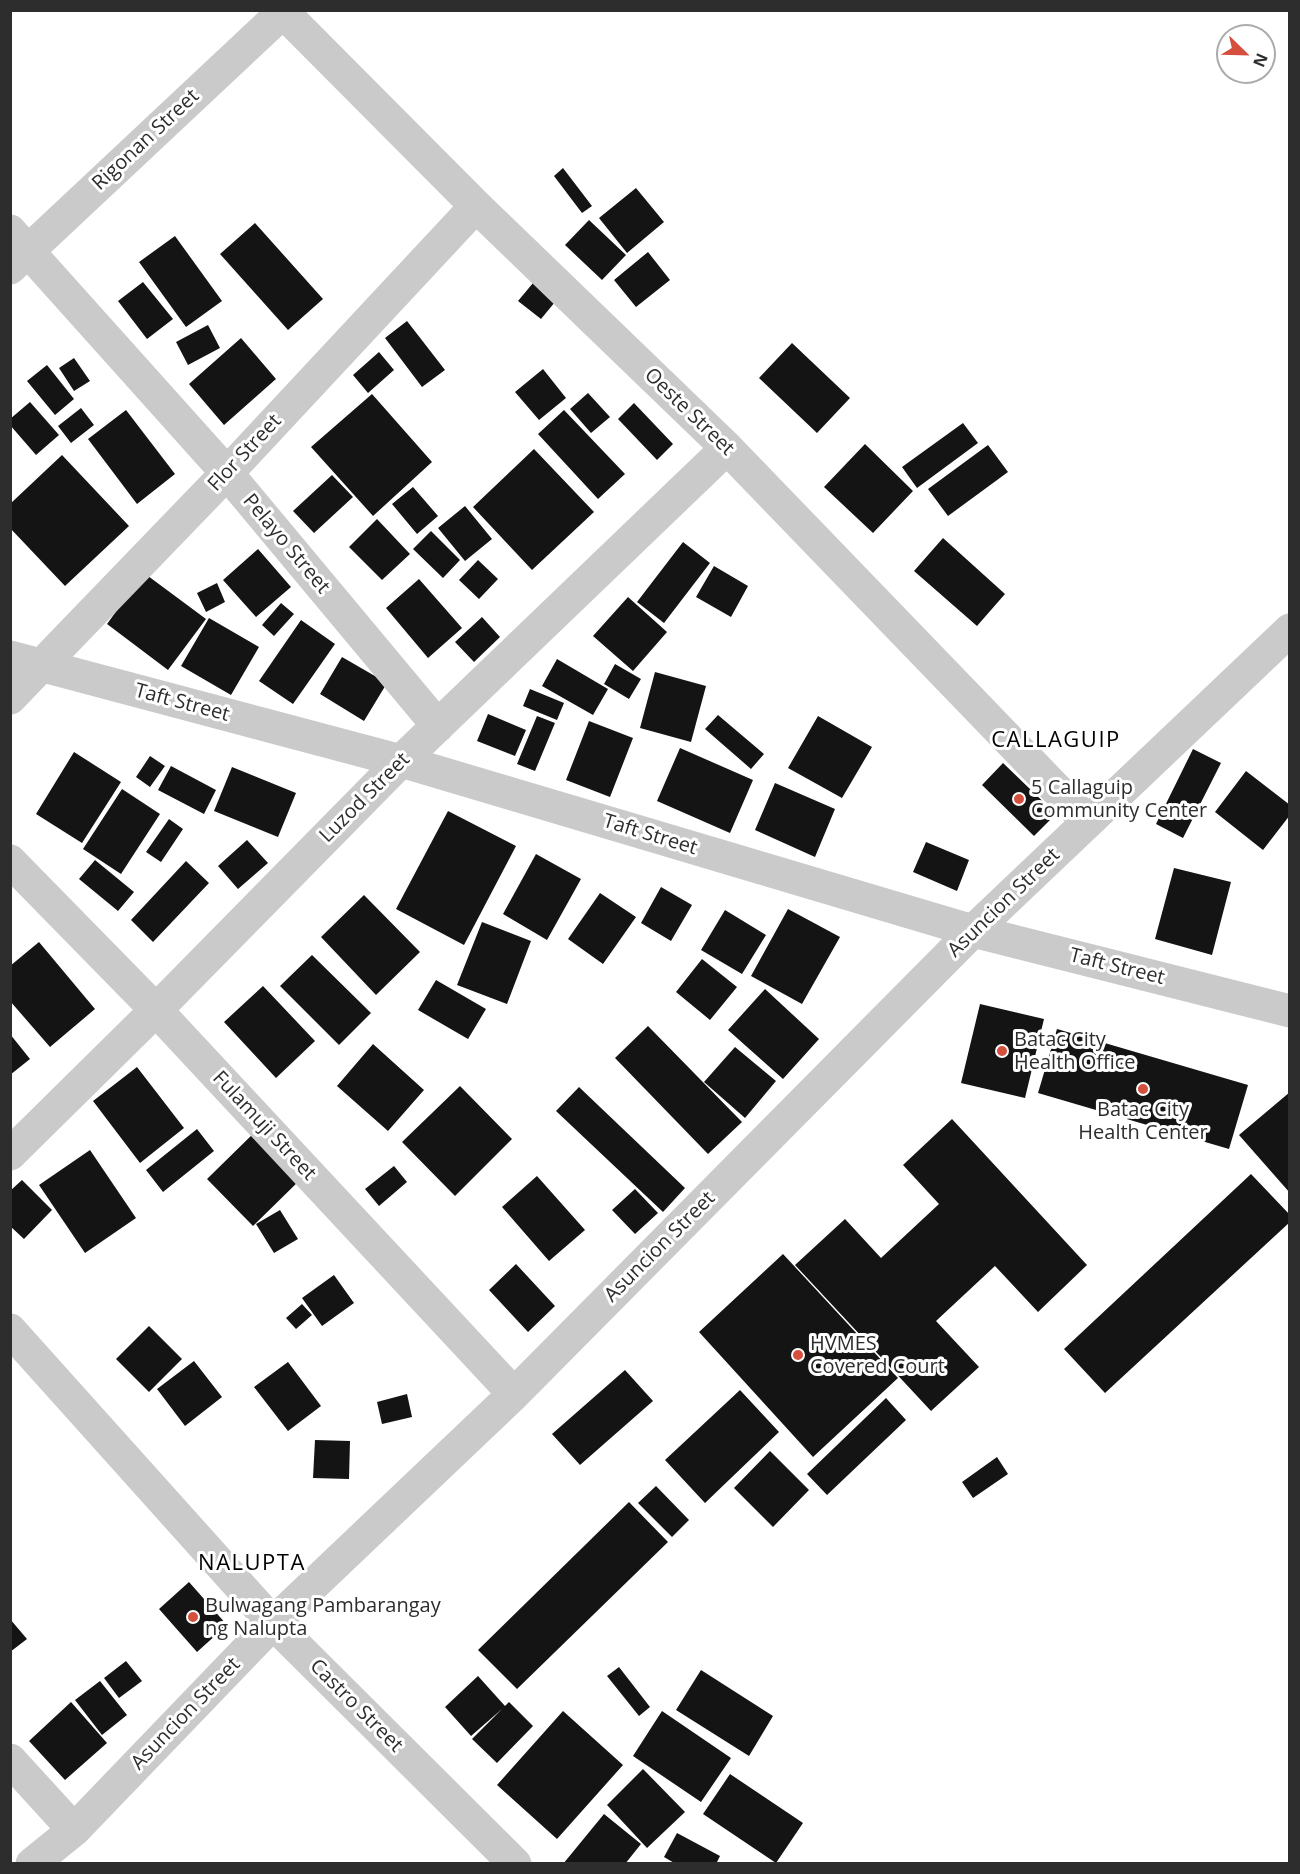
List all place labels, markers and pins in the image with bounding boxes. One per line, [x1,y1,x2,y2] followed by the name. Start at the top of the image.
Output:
[1031,776,1207,823] place label: 5 Callaguip Community Center
[1012,792,1026,806] marker: 5 Callaguip Community Center
[1014,1028,1136,1075] place label: Batac City Health Office
[995,1044,1009,1058] marker: Batac City Health Office
[1136,1082,1150,1096] marker: Batac City Health Center
[1078,1098,1208,1145] place label: Batac City Health Center
[810,1332,945,1379] place label: HVMES Covered Court
[791,1348,805,1362] marker: HVMES Covered Court
[205,1594,441,1641] place label: Bulwagang Pambarangay ng Nalupta
[186,1610,200,1624] marker: Bulwagang Pambarangay ng Nalupta

